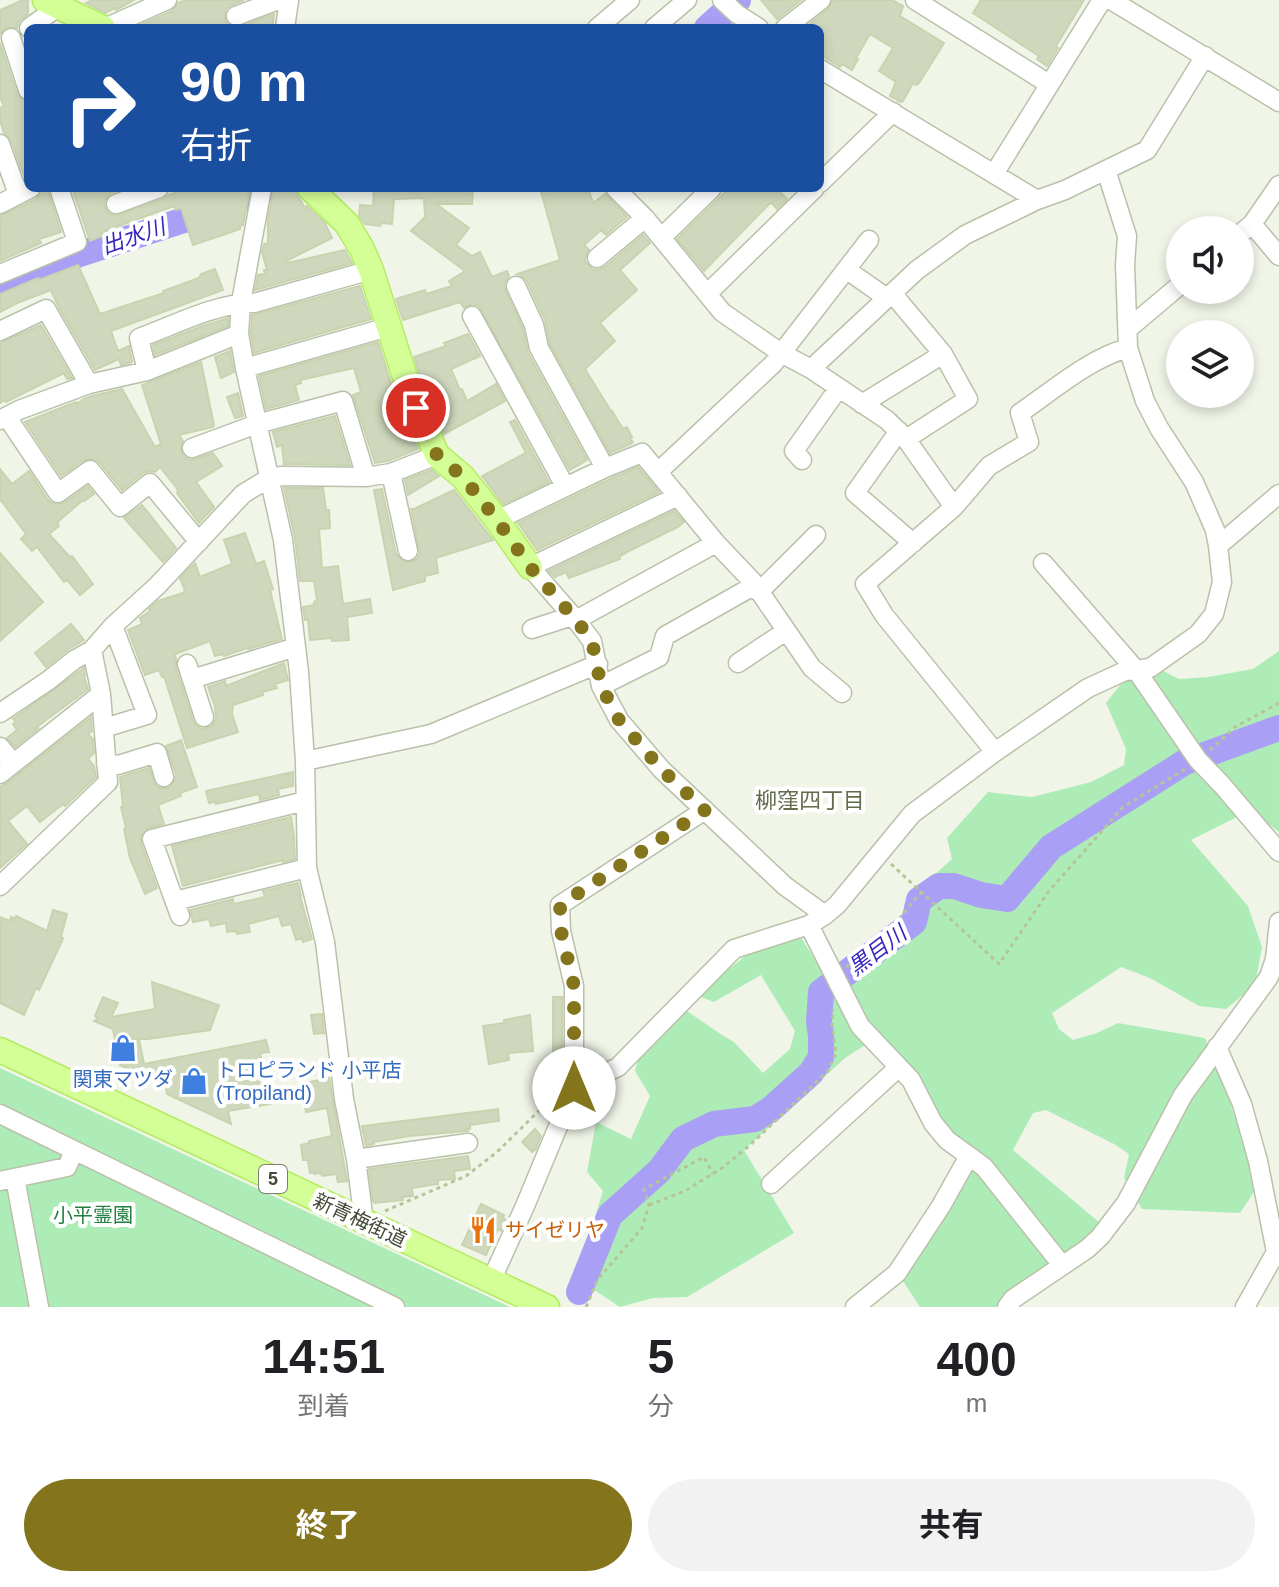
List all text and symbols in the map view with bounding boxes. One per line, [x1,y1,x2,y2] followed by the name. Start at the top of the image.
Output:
[180,50,308,113] text: 90 m
[48,56,152,160] icon: right
[180,125,252,166] text: 右折
[98,213,170,259] water label: 出水川
[1166,216,1254,408] map controls
[1166,216,1254,304] button: sound
[1166,320,1254,408] button: layers
[382,374,450,442] pin
[394,386,438,430] icon: arrive
[755,788,865,813] district label: 柳窪四丁目
[843,919,913,980] water label: 黒目川
[108,1033,138,1063] shop icon: 関東マツダ
[532,1046,616,1130] position arrow
[216,1059,402,1104] place label: トロピランド 小平店 (Tropiland)
[179,1066,209,1096] shop icon: トロピランド 小平店 (Tropiland)
[73,1068,173,1090] place label: 関東マツダ
[259,1165,287,1193] road number: 5
[310,1189,410,1251] street label: 新青梅街道
[53,1204,133,1226] park label: 小平霊園
[468,1215,498,1245] restaurant icon: サイゼリヤ
[505,1219,605,1241] place label: サイゼリヤ
[262,1330,385,1383] text: 14:51
[647,1330,674,1383] text: 5
[937,1333,1017,1386] text: 400
[966,1388,987,1418] text: m
[298,1391,350,1421] text: 到着
[648,1391,674,1421] text: 分
[24,1479,632,1571] button: 終了
[648,1479,1255,1571] button: 共有

